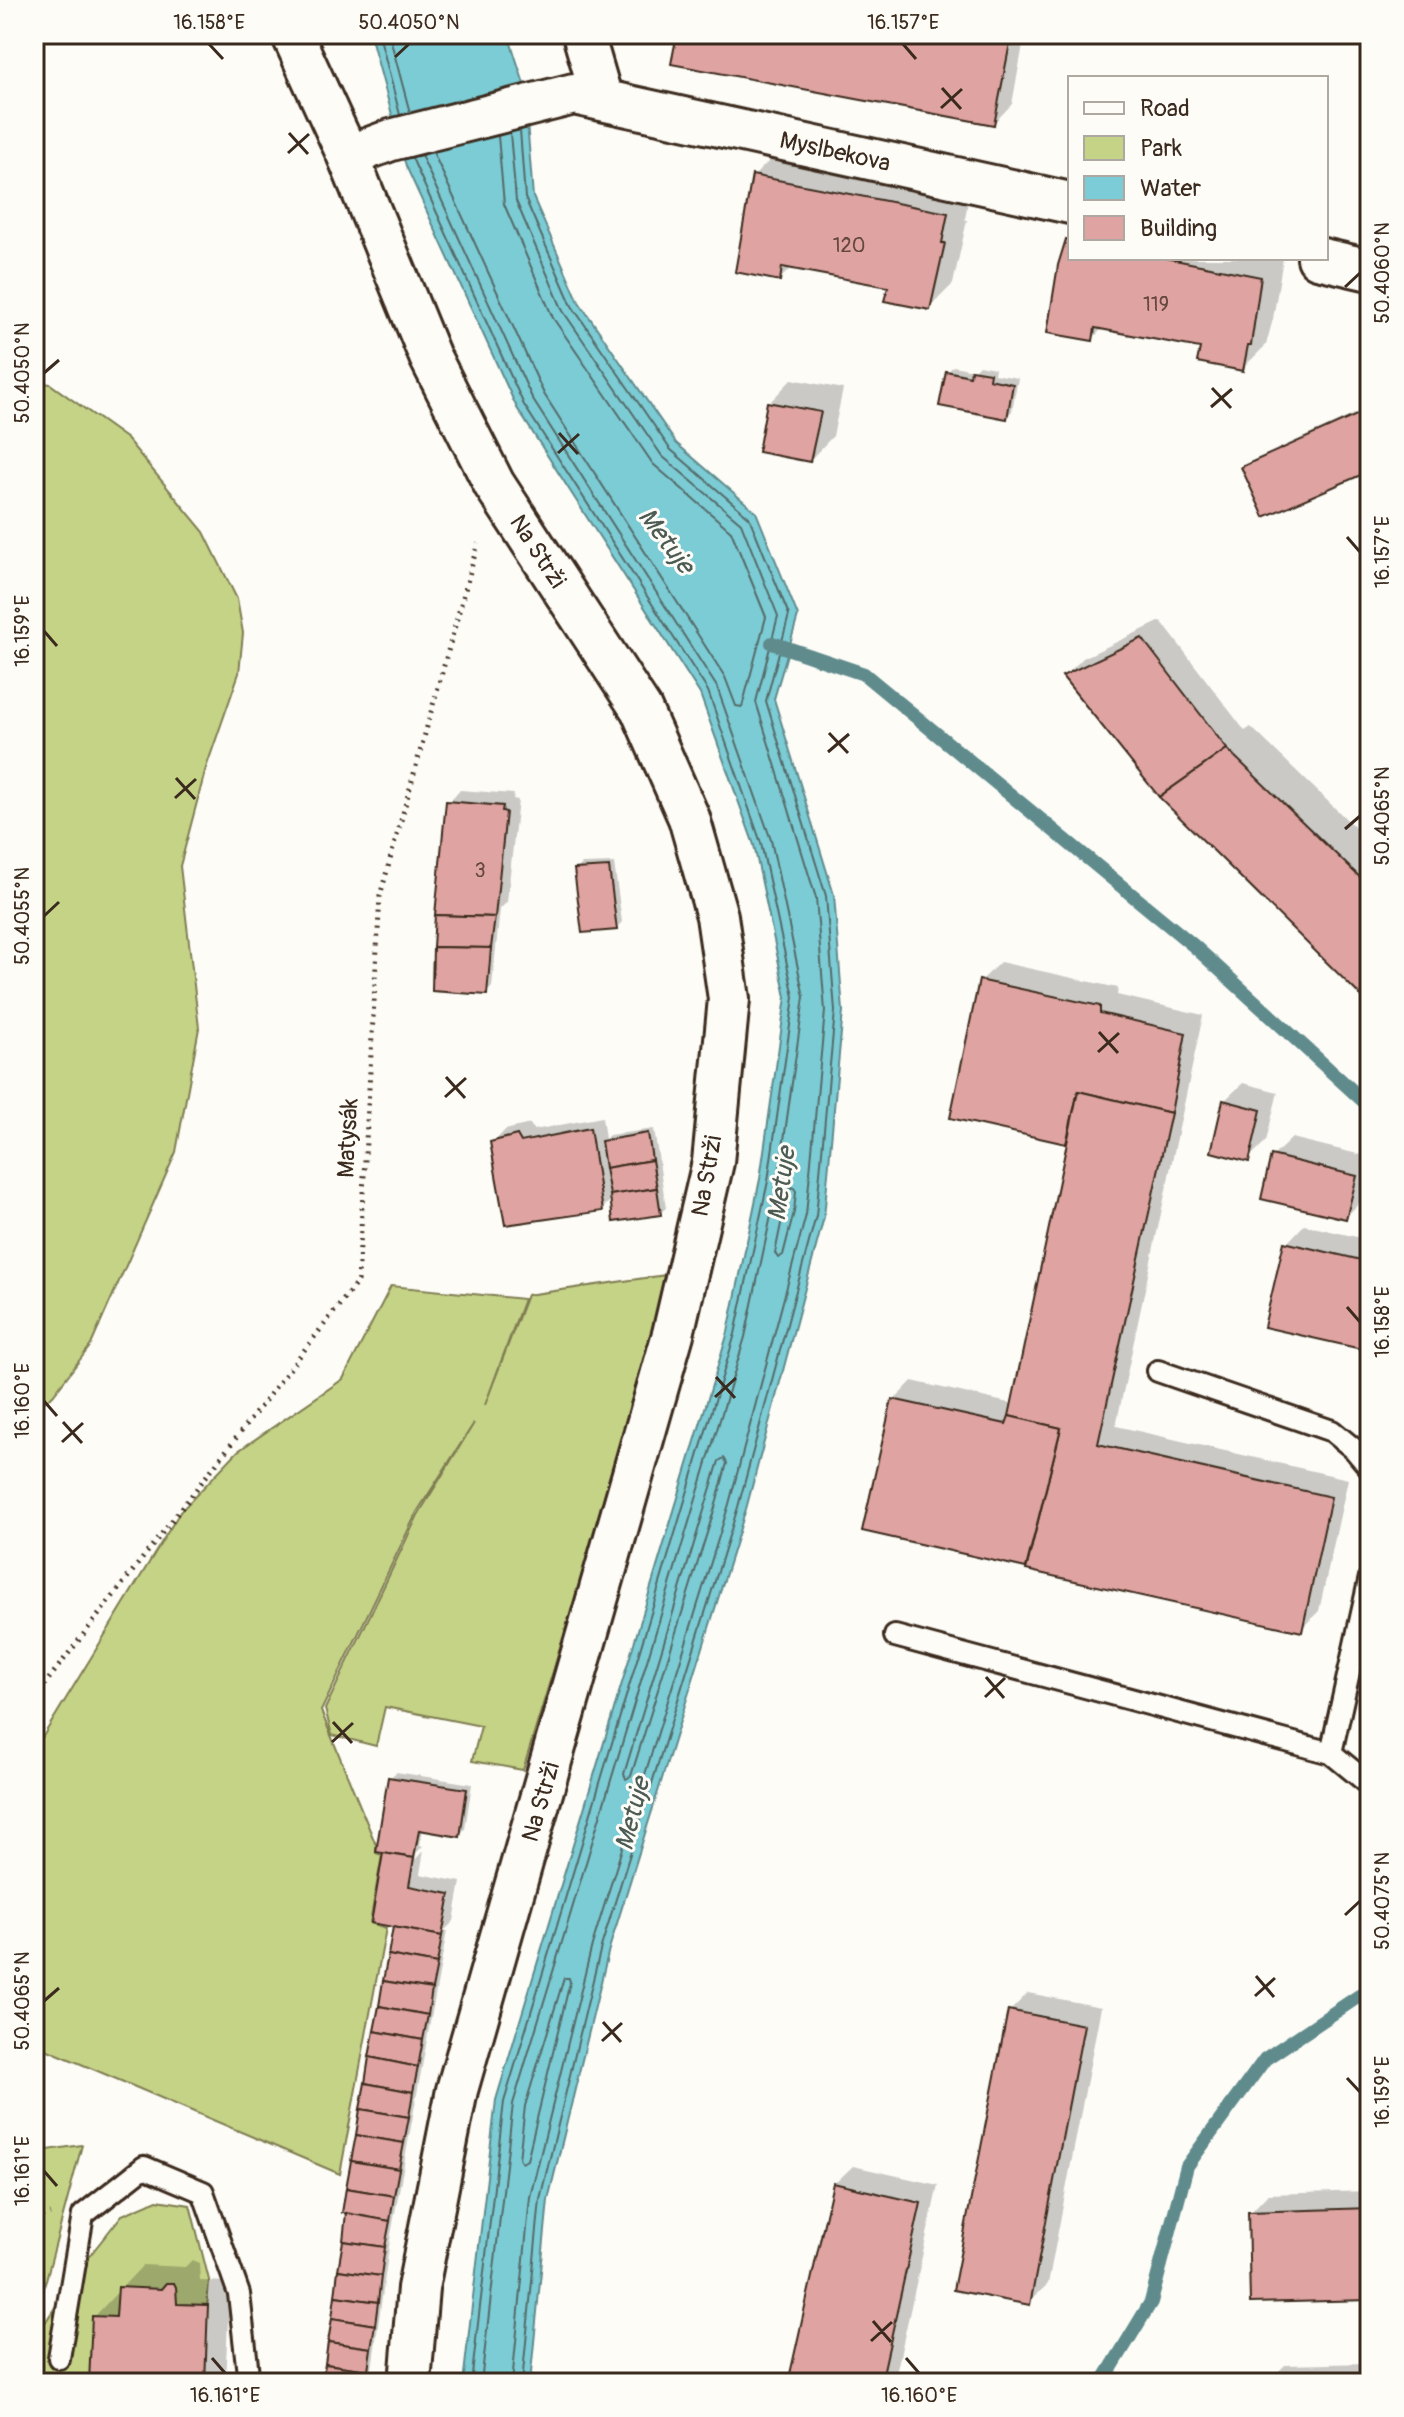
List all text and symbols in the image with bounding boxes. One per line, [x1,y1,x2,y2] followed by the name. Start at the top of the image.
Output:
[173,10,245,35] text: 16.158°E
[359,10,459,35] text: 50.4050°N
[867,10,939,35] text: 16.157°E
[1068,76,1328,260] legend
[1140,94,1190,123] text: Road
[777,125,893,178] street label: Myslbekova
[1140,134,1182,163] text: Park
[1140,174,1201,203] text: Water
[1140,214,1217,243] text: Building
[1370,222,1395,324] text: 50.4060°N
[833,233,865,258] house number: 120
[1143,292,1169,317] house number: 119
[10,323,35,423] text: 50.4050°N
[631,502,702,582] water label: Metuje
[504,509,572,593] street label: Na Strži
[1370,516,1395,588] text: 16.157°E
[10,595,35,667] text: 16.159°E
[1370,767,1395,865] text: 50.4065°N
[474,858,486,883] house number: 3
[10,867,35,965] text: 50.4055°N
[331,1097,365,1179] street label: Matysák
[686,1133,728,1219] street label: Na Strži
[761,1143,803,1223] water label: Metuje
[1370,1286,1395,1358] text: 16.158°E
[10,1363,35,1439] text: 16.160°E
[516,1759,566,1845] street label: Na Strži
[609,1772,658,1854] water label: Metuje
[1370,1852,1395,1950] text: 50.4075°N
[10,1952,35,2050] text: 50.4065°N
[1370,2056,1395,2128] text: 16.159°E
[10,2136,35,2206] text: 16.161°E
[190,2383,260,2408] text: 16.161°E
[881,2383,957,2408] text: 16.160°E

